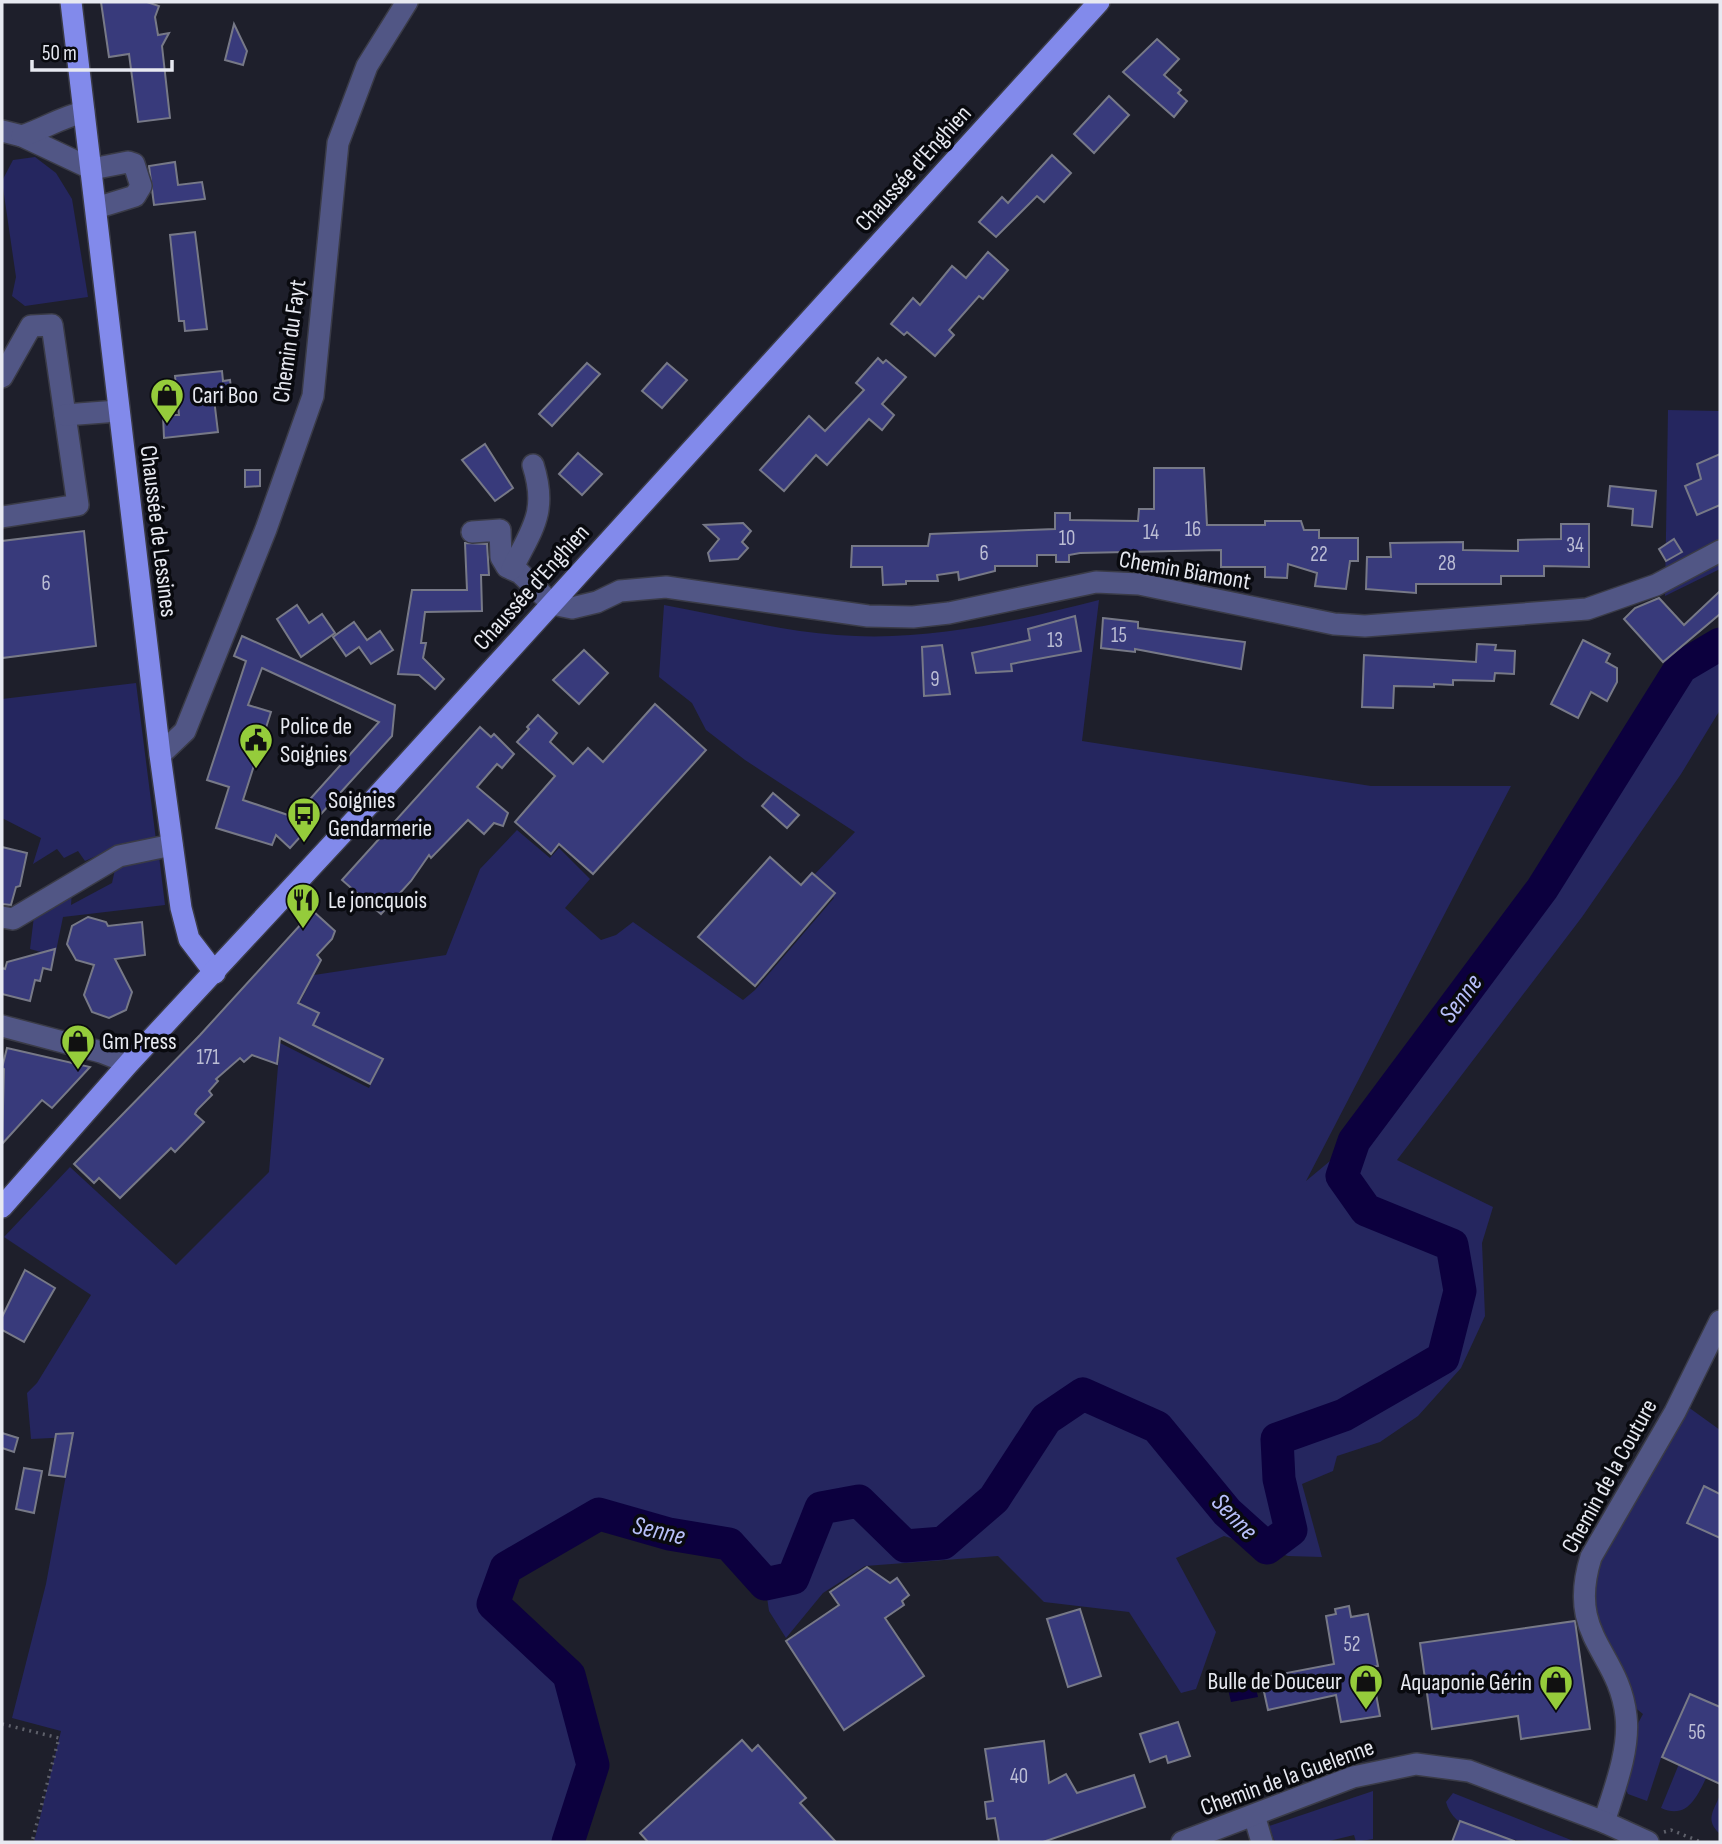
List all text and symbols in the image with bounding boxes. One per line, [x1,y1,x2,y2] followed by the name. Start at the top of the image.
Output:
[32,28,172,72] scale bar
[42,41,77,66] text: 50 m
[849,99,977,237] street label: Chaussée d'Enghien
[267,278,312,404] street label: Chemin du Fayt
[148,376,186,425] shop icon: Cari Boo
[192,381,258,410] place label: Cari Boo
[134,443,183,619] street label: Chaussée de Lessines
[1185,517,1201,542] house number: 16
[467,518,595,656] street label: Chaussée d'Enghien
[1143,520,1159,545] house number: 14
[1059,526,1075,551] house number: 10
[1566,533,1584,558] house number: 34
[979,541,989,566] house number: 6
[1310,542,1328,567] house number: 22
[1117,545,1253,596] street label: Chemin Biamont
[1438,551,1456,576] house number: 28
[41,571,51,596] house number: 6
[1111,623,1127,648] house number: 15
[1047,628,1063,653] house number: 13
[930,667,940,692] house number: 9
[280,712,352,769] place label: Police de Soignies
[237,721,275,770] public building icon: Police de Soignies
[328,786,432,843] place label: Soignies Gendarmerie
[285,795,323,844] bus stop icon: Soignies Gendarmerie
[284,881,322,930] restaurant icon: Le joncquois
[328,886,427,915] place label: Le joncquois
[1433,968,1490,1029] water label: Senne
[59,1022,97,1071] shop icon: Gm Press
[102,1027,177,1056] place label: Gm Press
[196,1045,220,1070] house number: 171
[1555,1394,1664,1558] street label: Chemin de la Couture
[1204,1487,1263,1547] water label: Senne
[629,1510,688,1553] water label: Senne
[1343,1632,1361,1657] house number: 52
[1347,1662,1385,1711] shop icon: Bulle de Douceur
[1537,1663,1575,1712] shop icon: Aquaponie Gérin
[1208,1667,1342,1696] place label: Bulle de Douceur
[1400,1668,1532,1697] place label: Aquaponie Gérin
[1688,1720,1706,1745] house number: 56
[1196,1733,1378,1822] street label: Chemin de la Guelenne
[1010,1764,1028,1789] house number: 40

